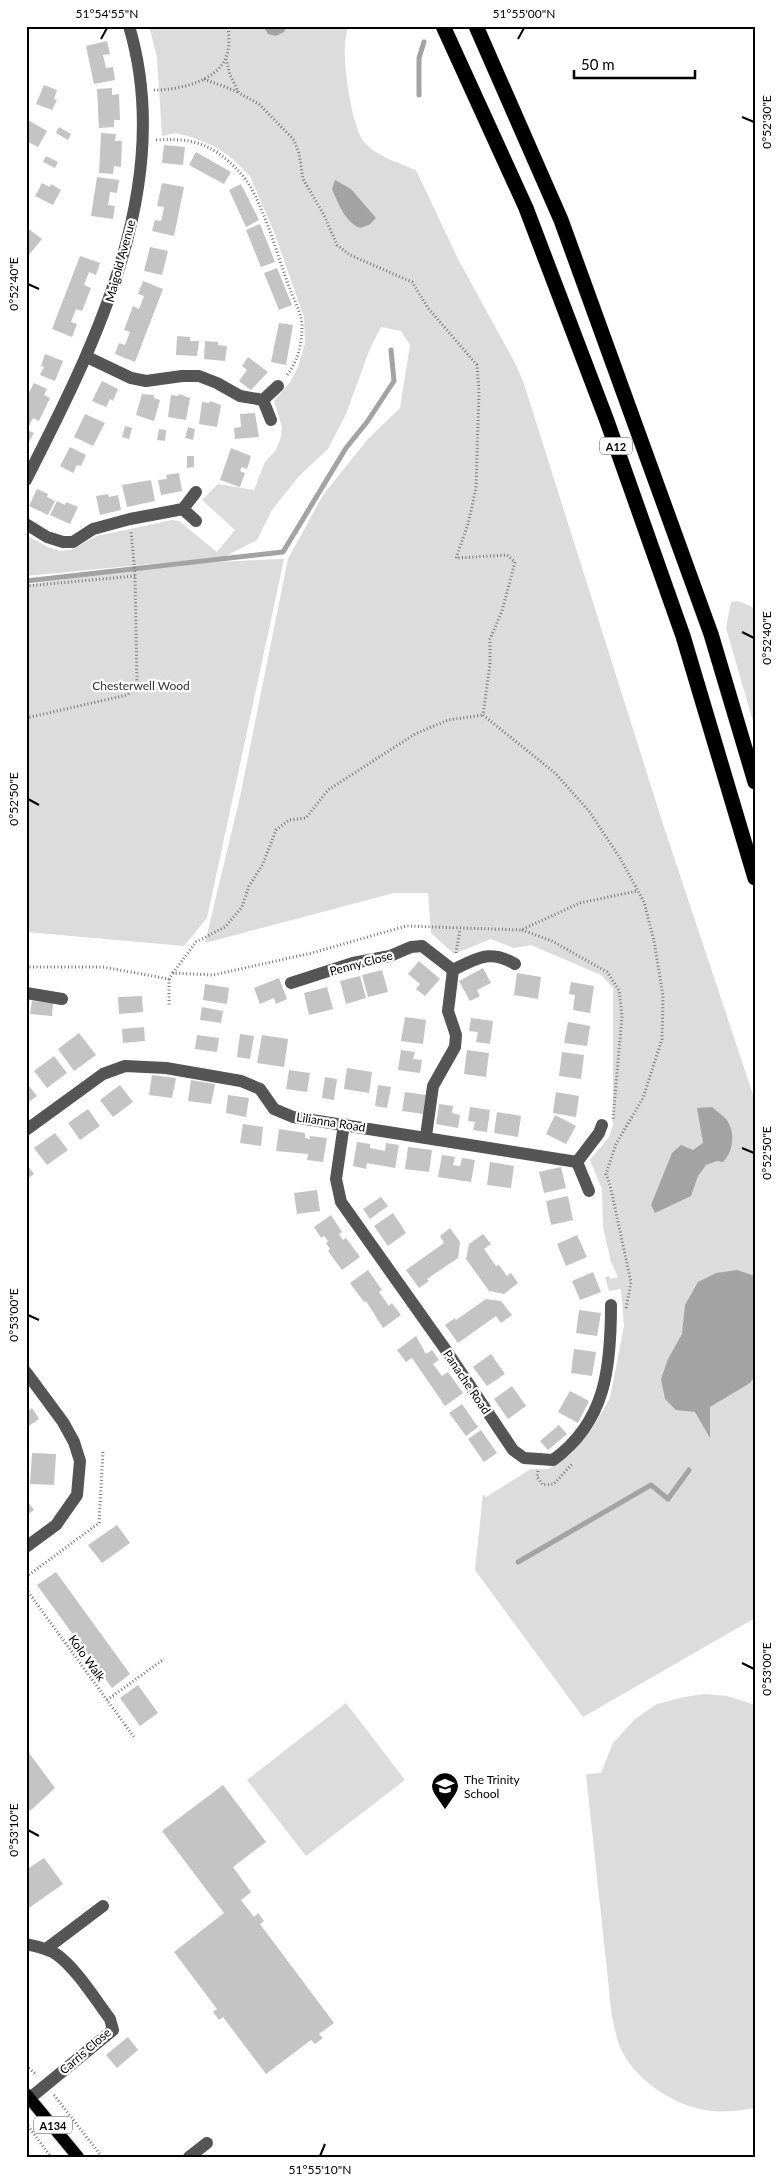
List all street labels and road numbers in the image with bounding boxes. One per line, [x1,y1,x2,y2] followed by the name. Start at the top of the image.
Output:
[102,218,138,304] street label: Maigold Avenue
[600,438,632,454] road number: A12
[328,947,394,979] street label: Penny Close
[295,1109,367,1135] street label: Lilianna Road
[440,1347,494,1417] street label: Panache Road
[65,1632,109,1685] street label: Kolo Walk
[56,2025,114,2077] street label: Carris Close
[34,2116,72,2134] road number: A134

